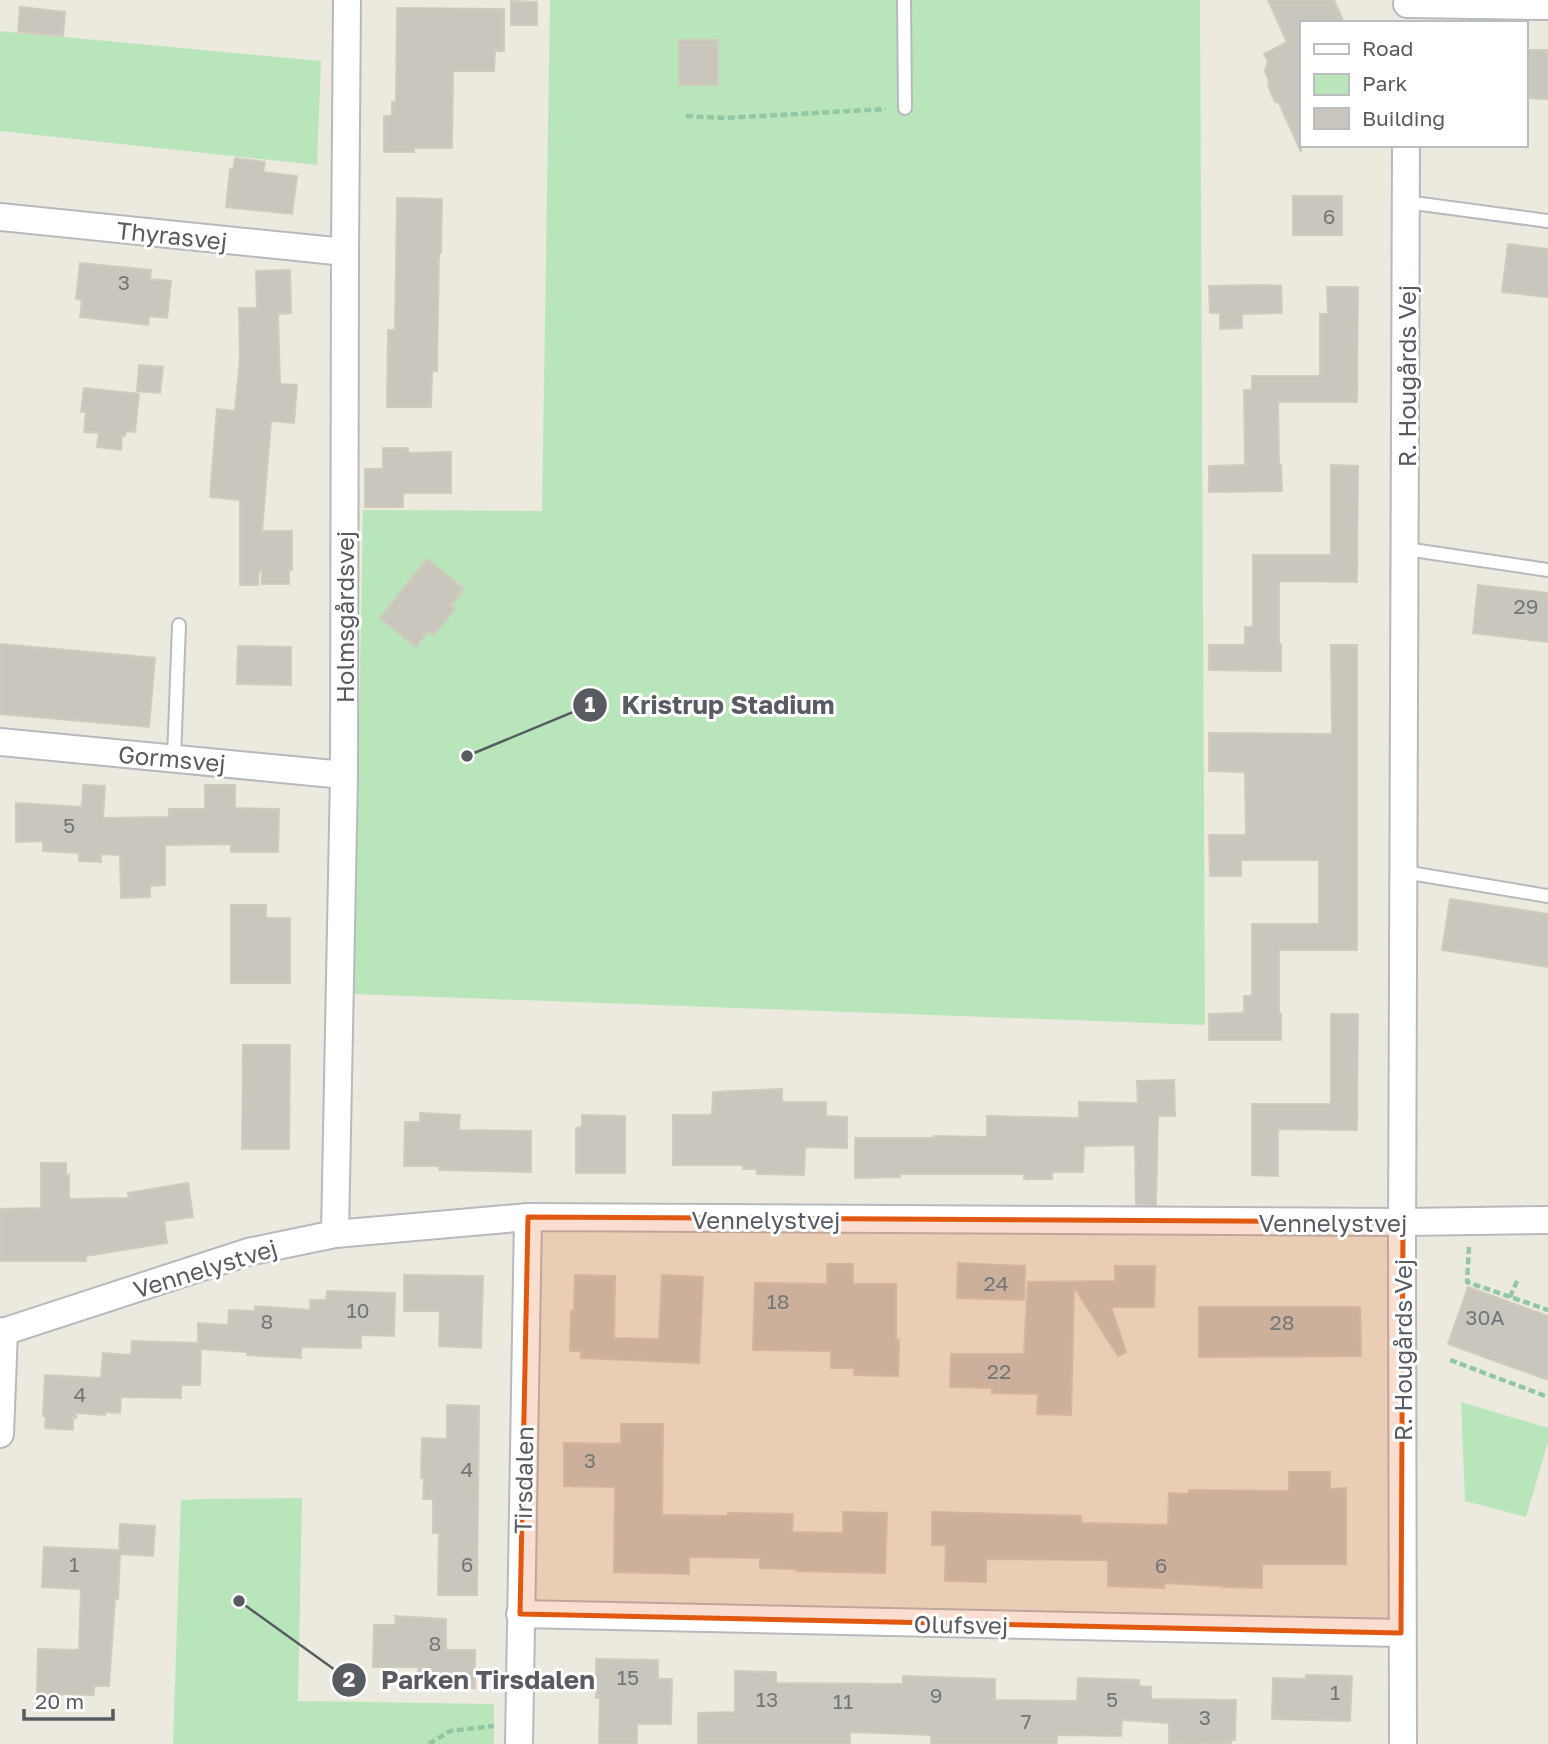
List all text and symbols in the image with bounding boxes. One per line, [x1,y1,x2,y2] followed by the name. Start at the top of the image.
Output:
[1300,21,1527,147] legend
[1362,35,1413,61] text: Road
[1362,70,1408,96] text: Park
[1362,105,1445,131] text: Building
[1323,203,1335,229] house number: 6
[115,215,229,255] street label: Thyrasvej
[118,269,130,295] house number: 3
[1392,285,1421,467] street label: R. Hougårds Vej
[330,531,359,703] street label: Holmsgårdsvej
[1514,593,1538,619] house number: 29
[573,681,849,728] callout: Kristrup Stadium
[621,689,835,720] text: Kristrup Stadium
[585,691,596,717] text: 1
[117,739,227,777] street label: Gormsvej
[63,812,75,838] house number: 5
[692,1205,840,1234] street label: Vennelystvej
[1259,1208,1407,1237] street label: Vennelystvej
[130,1232,280,1304] street label: Vennelystvej
[1388,1259,1417,1441] street label: R. Hougårds Vej
[984,1270,1009,1296] house number: 24
[767,1288,790,1314] house number: 18
[346,1297,370,1323] house number: 10
[1465,1304,1505,1330] house number: 30A
[261,1308,273,1334] house number: 8
[1270,1309,1295,1335] house number: 28
[987,1358,1011,1384] house number: 22
[74,1381,86,1407] house number: 4
[508,1426,538,1534] street label: Tirsdalen
[584,1447,596,1473] house number: 3
[461,1456,473,1482] house number: 4
[69,1551,79,1577] house number: 1
[461,1551,473,1577] house number: 6
[1155,1552,1167,1578] house number: 6
[913,1609,1009,1639] street label: Olufsvej
[429,1630,441,1656] house number: 8
[332,1656,608,1703] callout: Parken Tirsdalen
[381,1664,595,1695] text: Parken Tirsdalen
[617,1664,639,1690] house number: 15
[343,1666,356,1692] text: 2
[24,1678,114,1722] scale bar
[1330,1679,1340,1705] house number: 1
[930,1682,942,1708] house number: 9
[756,1686,778,1712] house number: 13
[1106,1686,1118,1712] house number: 5
[35,1688,84,1714] text: 20 m
[833,1688,853,1714] house number: 11
[1199,1704,1211,1730] house number: 3
[1020,1708,1032,1734] house number: 7

